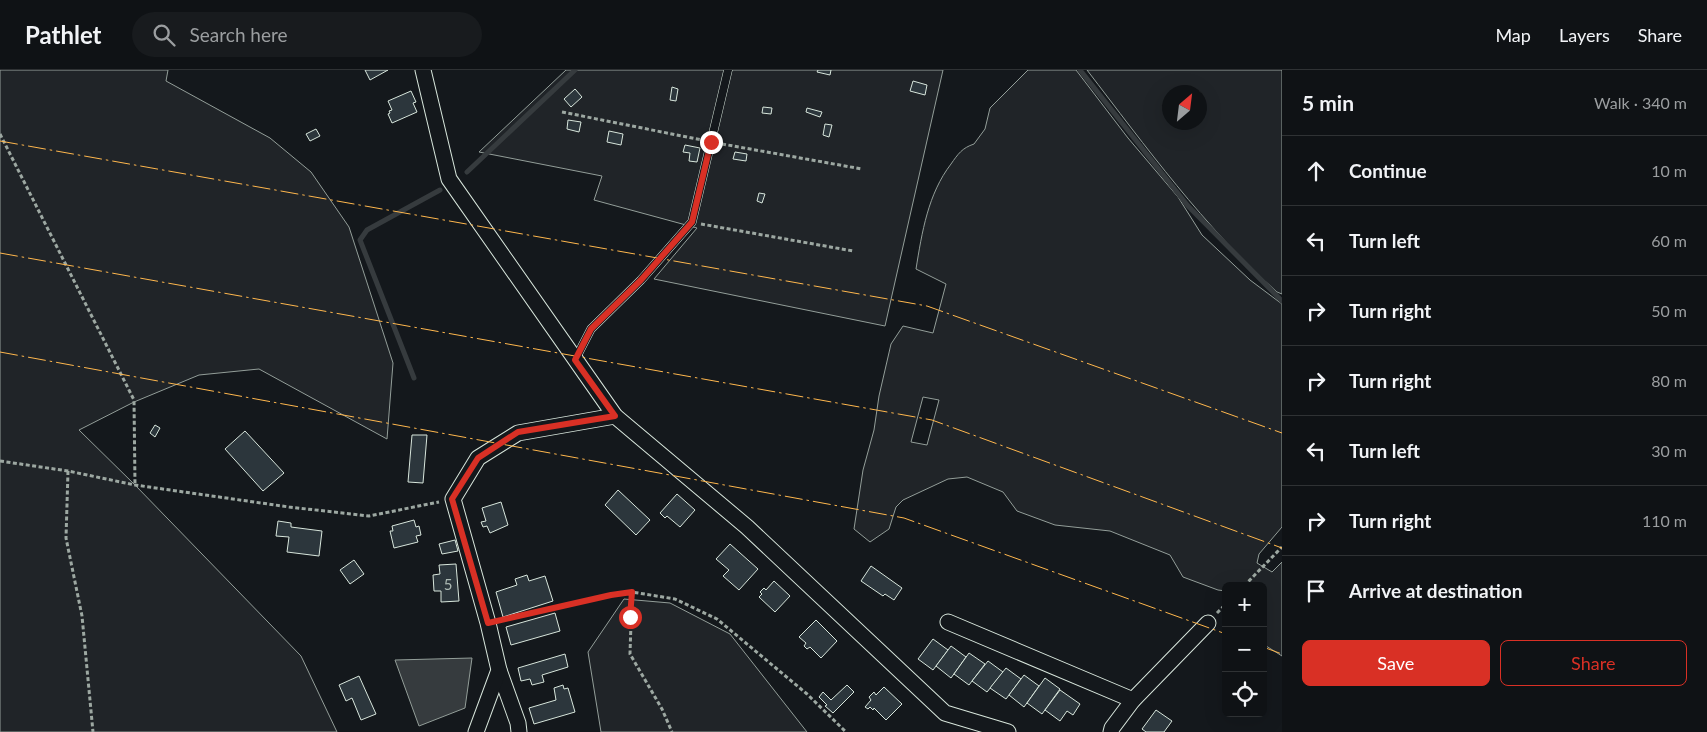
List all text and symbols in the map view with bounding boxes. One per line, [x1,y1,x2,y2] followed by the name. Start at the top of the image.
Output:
[132,12,482,57] search box
[25,20,102,49] text: Pathlet
[150,21,178,49] icon: search
[190,23,288,46] text: Search here
[1495,24,1531,46] text: Map
[1559,24,1610,46] text: Layers
[1638,24,1682,46] text: Share
[1162,85,1207,130] north arrow
[1302,90,1354,115] text: 5 min
[1594,93,1687,112] text: Walk · 340 m
[700,131,723,154] route end
[1302,157,1330,185] icon: ahead
[1349,159,1427,182] text: Continue
[1651,161,1687,180] text: 10 m
[1302,227,1330,255] icon: left
[1349,229,1420,252] text: Turn left
[1651,231,1687,250] text: 60 m
[1302,297,1330,325] icon: right
[1349,299,1431,322] text: Turn right
[1651,301,1687,320] text: 50 m
[1302,367,1330,395] icon: right
[1349,369,1431,392] text: Turn right
[1651,371,1687,390] text: 80 m
[1302,437,1330,465] icon: left
[1349,439,1420,462] text: Turn left
[1651,441,1687,460] text: 30 m
[1302,507,1330,535] icon: right
[1349,509,1431,532] text: Turn right
[1642,511,1687,530] text: 110 m
[444,575,452,593] house number: 5
[1302,577,1330,605] icon: arrive
[1349,579,1522,602] text: Arrive at destination
[1222,582,1267,717] map controls
[1222,582,1267,627] button: +
[619,606,642,629] route start
[1222,627,1267,672] button: −
[1302,640,1490,686] button: Save
[1500,640,1687,686] button: Share
[1222,672,1267,717] button: locate

